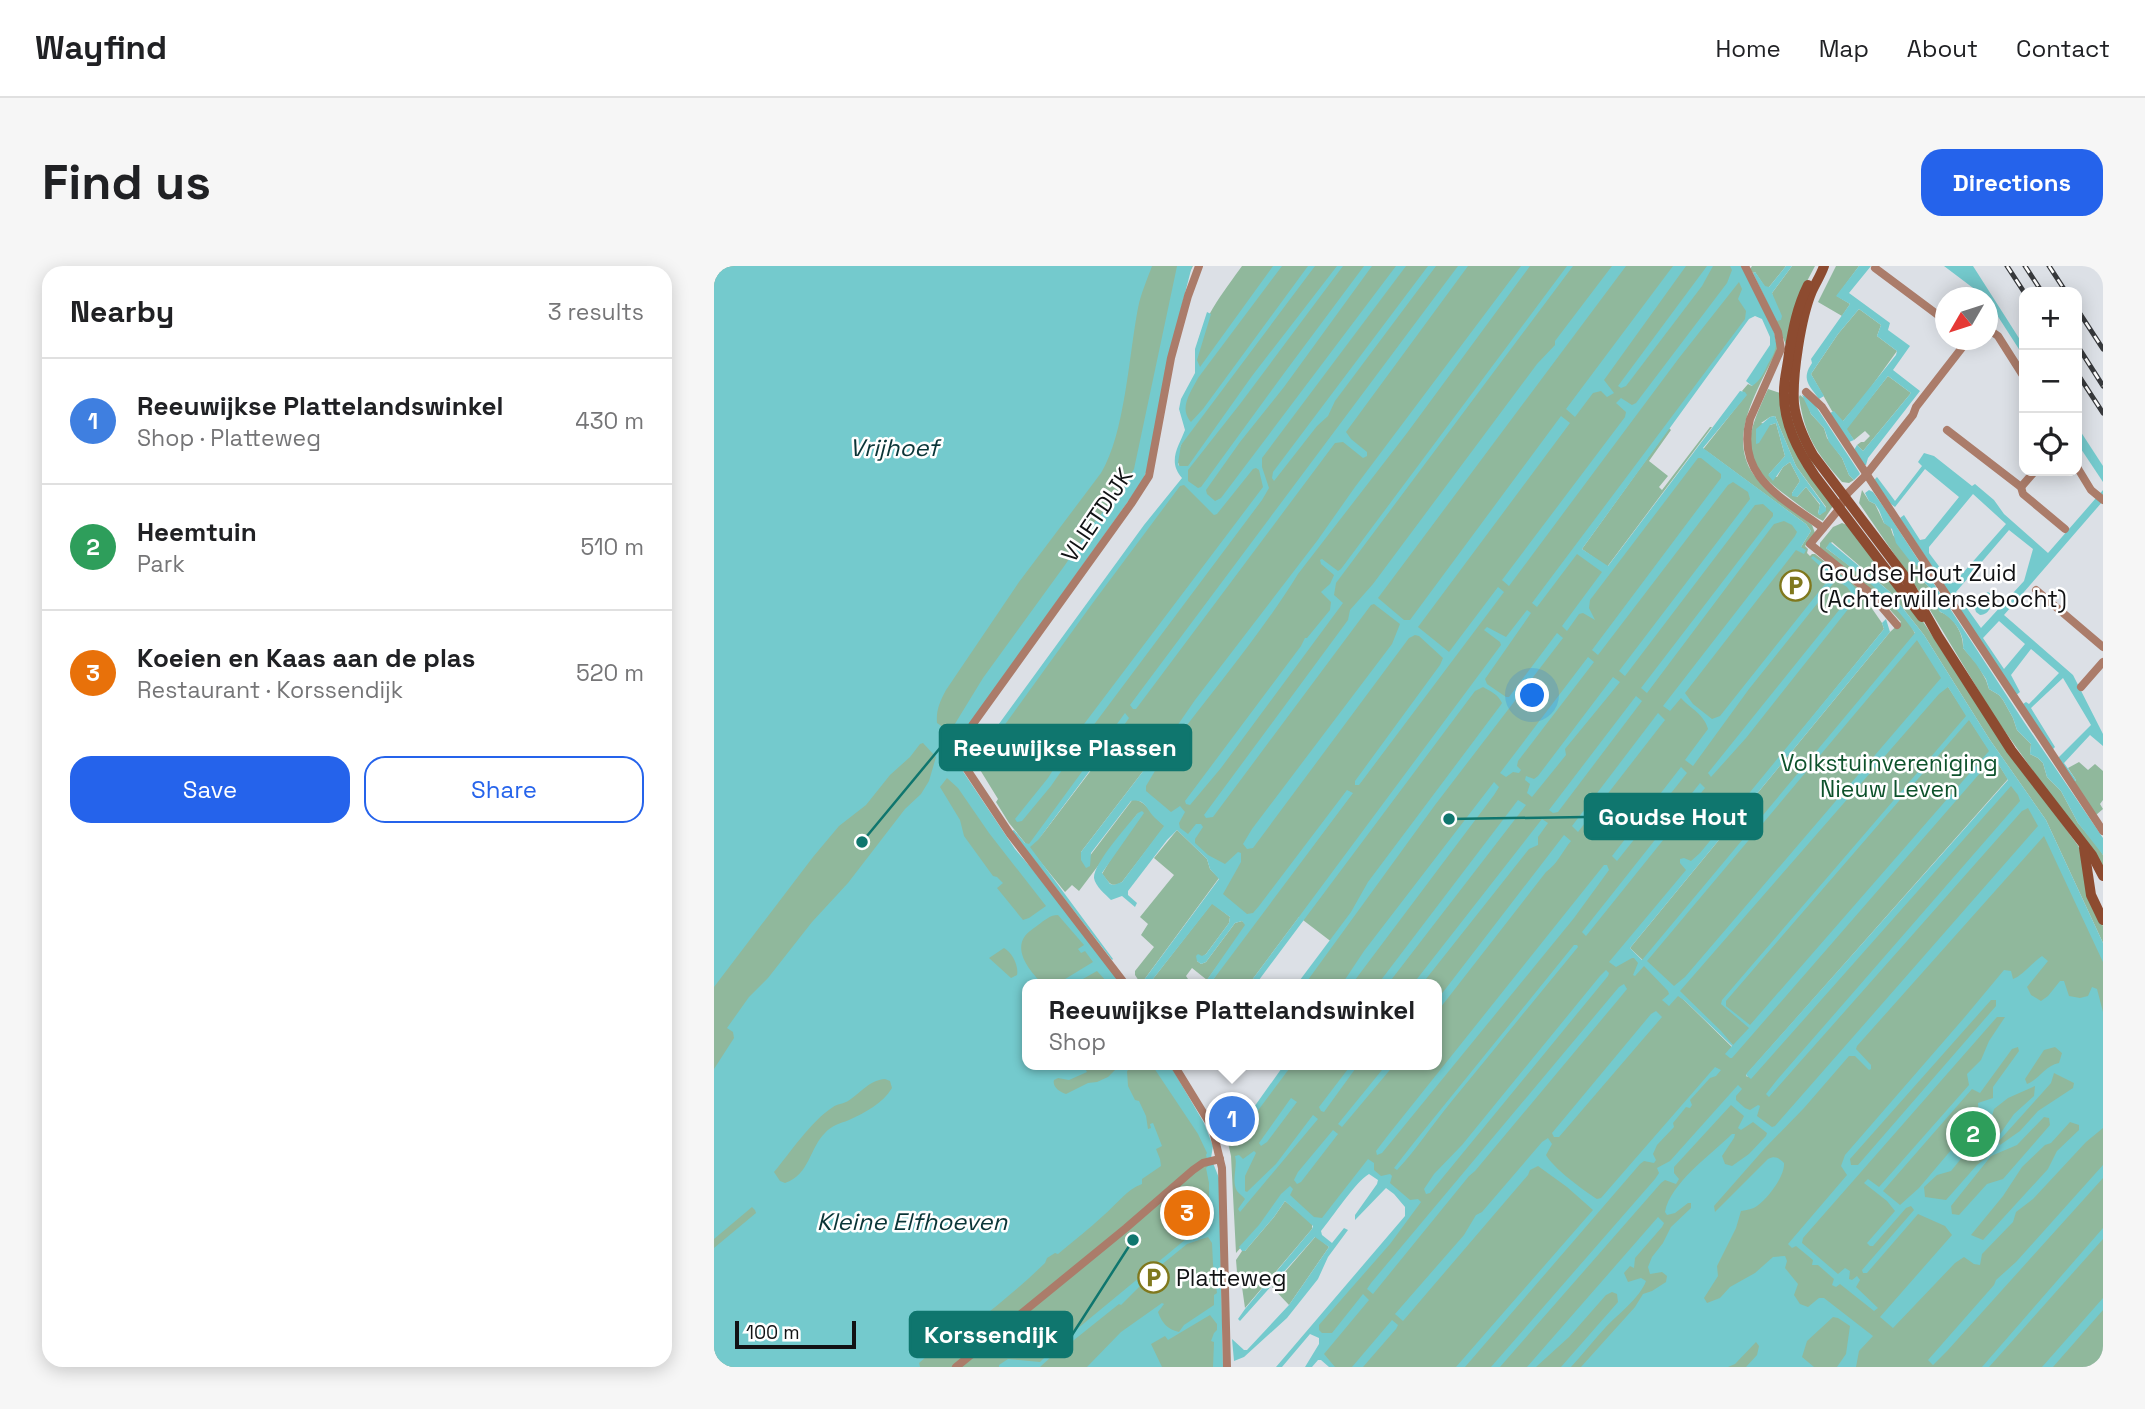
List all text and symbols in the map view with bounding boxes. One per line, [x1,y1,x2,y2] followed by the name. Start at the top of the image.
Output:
[35,27,167,69] text: Wayfind
[1715,33,1781,64] text: Home
[1819,33,1869,64] text: Map
[1907,33,1978,64] text: About
[2016,33,2110,64] text: Contact
[1921,149,2103,216] button: Directions
[42,151,211,213] text: Find us
[1935,287,1998,350] north arrow
[2019,287,2082,476] map controls
[2019,287,2082,350] button: +
[70,292,174,331] text: Nearby
[548,297,644,327] text: 3 results
[2019,350,2082,413] button: −
[137,389,504,423] text: Reeuwijkse Plattelandswinkel
[88,406,98,436] text: 1
[575,406,644,436] text: 430 m
[2019,413,2082,476] button: locate
[137,423,321,453] text: Shop · Platteweg
[849,432,942,463] water label: Vrijhoef
[1055,462,1139,568] street label: VLIETDIJK
[137,515,257,549] text: Heemtuin
[86,532,100,562] text: 2
[581,532,644,562] text: 510 m
[137,549,185,579] text: Park
[1819,558,2067,614] place label: Goudse Hout Zuid (Achterwillensebocht)
[1779,569,1813,603] parking icon: Goudse Hout Zuid (Achterwillensebocht)
[137,641,475,675] text: Koeien en Kaas aan de plas
[86,658,100,688] text: 3
[576,658,644,688] text: 520 m
[137,675,403,705] text: Restaurant · Korssendijk
[1515,678,1549,712] your location
[940,725,1191,770] callout: Reeuwijkse Plassen
[953,732,1177,763] text: Reeuwijkse Plassen
[1780,748,1998,804] park label: Volkstuinvereniging Nieuw Leven
[70,756,350,823] button: Save
[364,756,644,823] button: Share
[1585,794,1762,839] callout: Goudse Hout
[1598,801,1748,832] text: Goudse Hout
[1022,979,1442,1070] popup
[1049,993,1415,1027] text: Reeuwijkse Plattelandswinkel
[1049,1027,1106,1057] text: Shop
[1209,1093,1255,1145] pin: 1
[1950,1108,1996,1160] pin: 2
[1164,1187,1210,1239] pin: 3
[817,1206,1008,1237] water label: Kleine Elfhoeven
[1136,1261,1170,1295] parking icon: Platteweg
[1176,1263,1287,1293] place label: Platteweg
[910,1312,1072,1357] callout: Korssendijk
[735,1318,856,1350] scale bar
[924,1319,1058,1350] text: Korssendijk
[746,1320,800,1345] text: 100 m

